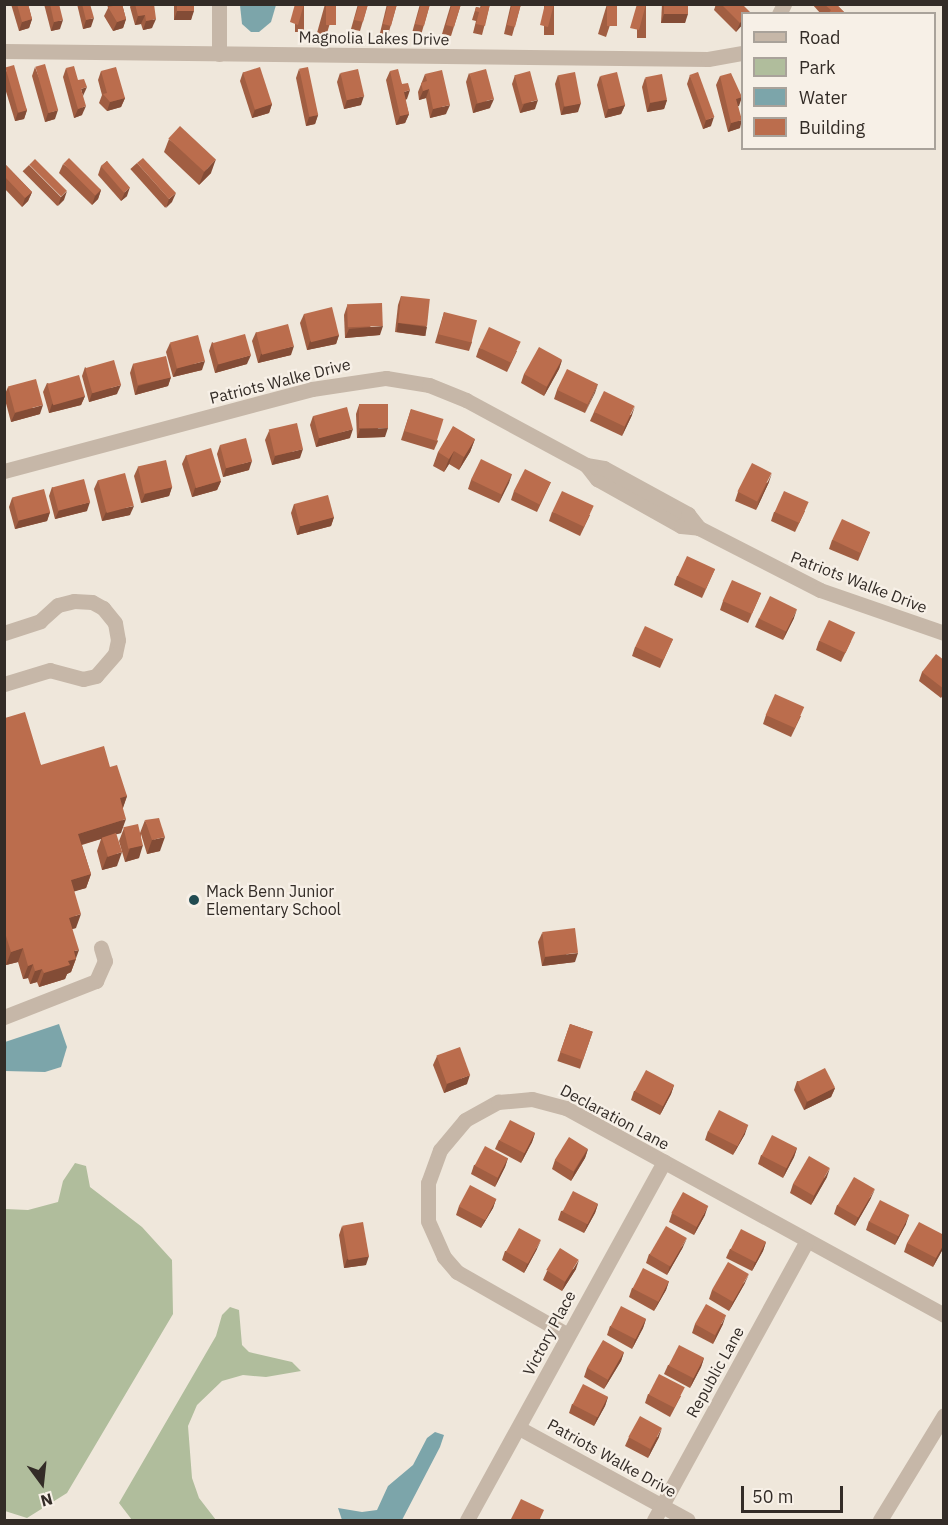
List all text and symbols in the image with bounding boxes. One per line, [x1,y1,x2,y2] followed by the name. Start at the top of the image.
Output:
[741,12,936,150] legend
[799,26,840,49] text: Road
[298,27,450,49] street label: Magnolia Lakes Drive
[799,56,835,79] text: Park
[799,86,847,109] text: Water
[799,116,865,139] text: Building
[208,354,352,408] street label: Patriots Walke Drive
[788,547,930,617] street label: Patriots Walke Drive
[206,881,341,919] place label: Mack Benn Junior Elementary School
[187,893,201,907] marker: Mack Benn Junior Elementary School
[557,1080,673,1154] street label: Declaration Lane
[519,1287,579,1379] street label: Victory Place
[682,1323,748,1421] street label: Republic Lane
[544,1415,680,1501] street label: Patriots Walke Drive
[12,1453,72,1513] north arrow
[744,1474,846,1512] scale bar
[752,1485,794,1508] text: 50 m
[38,1489,55,1512] text: N

